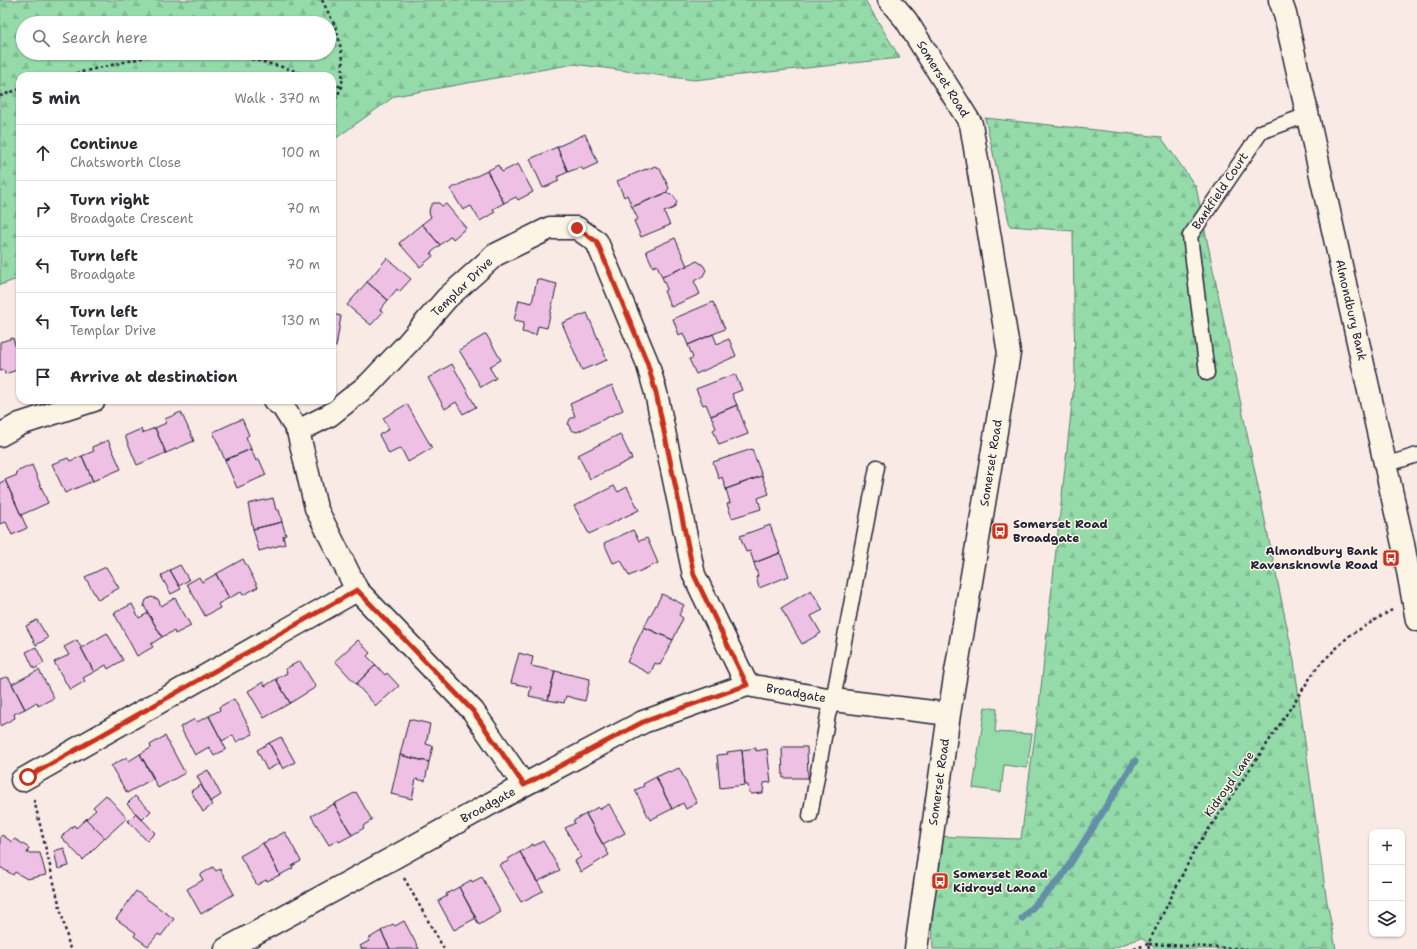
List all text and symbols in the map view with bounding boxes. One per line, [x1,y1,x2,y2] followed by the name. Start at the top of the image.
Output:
[16,16,336,60] search box
[30,27,52,49] icon: search
[62,28,148,48] text: Search here
[913,38,973,121] street label: Somerset Road
[32,87,80,109] text: 5 min
[235,90,320,107] text: Walk · 370 m
[70,134,138,154] text: Continue
[32,142,54,164] icon: ahead
[281,144,320,161] text: 100 m
[1188,149,1252,233] street label: Bankfield Court
[70,154,181,171] text: Chatsworth Close
[70,190,150,210] text: Turn right
[32,198,54,220] icon: right
[286,200,320,217] text: 70 m
[70,210,193,227] text: Broadgate Crescent
[568,219,586,237] route end
[70,246,138,266] text: Turn left
[428,253,496,320] street label: Templar Drive
[32,254,54,276] icon: left
[286,256,320,273] text: 70 m
[1332,258,1370,362] street label: Almondbury Bank
[70,266,136,283] text: Broadgate
[70,302,138,322] text: Turn left
[32,310,54,332] icon: left
[282,312,320,329] text: 130 m
[70,322,156,339] text: Templar Drive
[32,366,54,388] icon: arrive
[70,367,238,387] text: Arrive at destination
[976,418,1006,508] street label: Somerset Road
[1013,516,1108,546] place label: Somerset Road Broadgate
[990,521,1010,541] bus stop icon: Somerset Road Broadgate
[1251,543,1378,573] place label: Almondbury Bank Ravensknowle Road
[1381,548,1401,568] bus stop icon: Almondbury Bank Ravensknowle Road
[765,680,827,706] street label: Broadgate
[925,737,953,827] street label: Somerset Road
[1200,748,1258,820] street label: Kidroyd Lane
[19,768,37,786] route start
[458,783,518,827] street label: Broadgate
[1369,829,1405,937] map controls
[1369,829,1405,865] button: +
[1369,865,1405,901] button: −
[953,866,1048,896] place label: Somerset Road Kidroyd Lane
[930,871,950,891] bus stop icon: Somerset Road Kidroyd Lane
[1369,901,1405,937] button: layers

